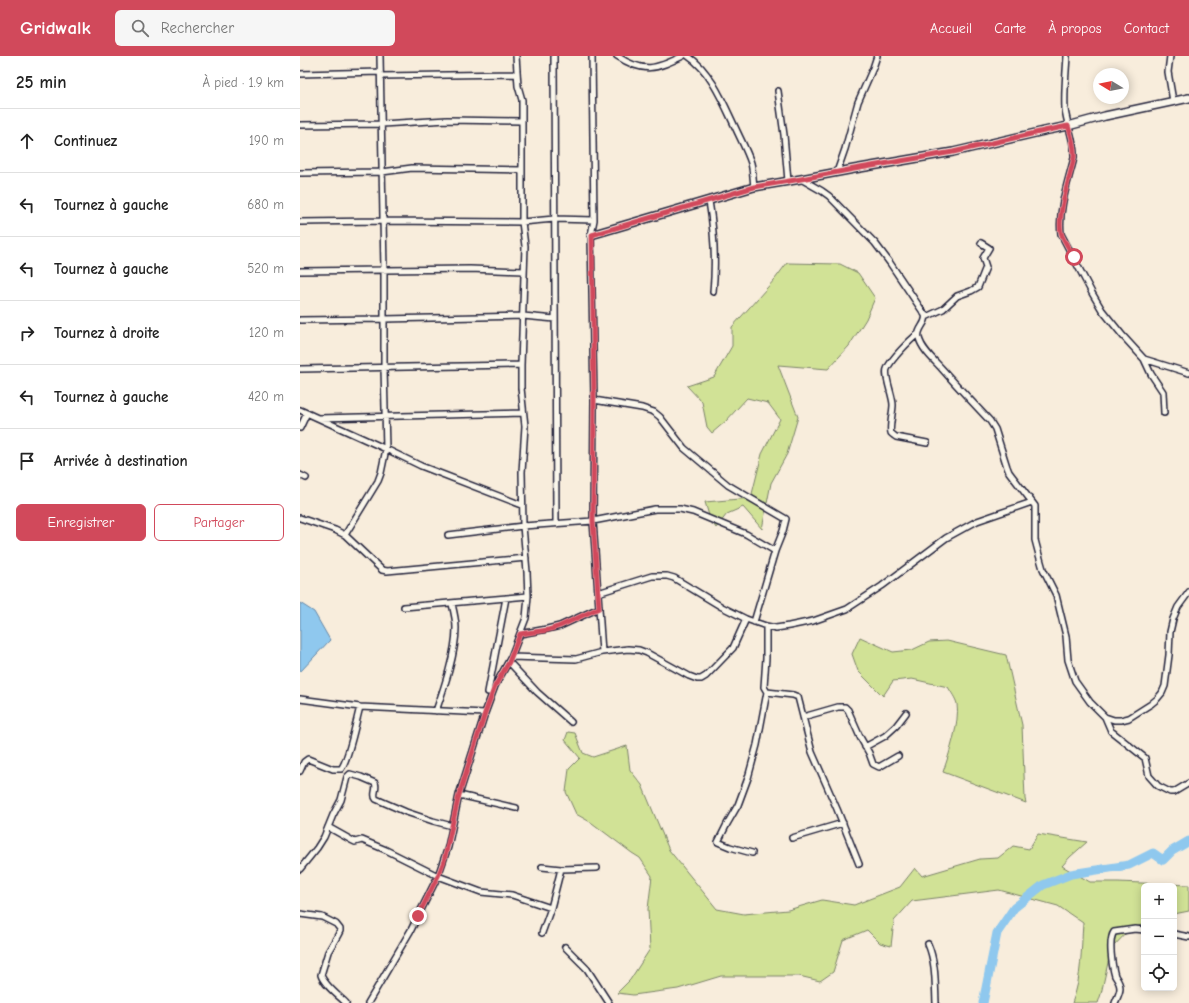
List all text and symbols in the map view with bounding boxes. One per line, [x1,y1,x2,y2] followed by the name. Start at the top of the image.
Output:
[115,10,395,46] search box
[20,17,91,39] text: Gridwalk
[129,17,151,39] icon: search
[161,19,234,37] text: Rechercher
[930,20,972,37] text: Accueil
[994,20,1026,37] text: Carte
[1048,20,1102,37] text: À propos
[1124,20,1169,37] text: Contact
[1093,68,1129,104] north arrow
[16,73,66,92] text: 25 min
[202,75,284,90] text: À pied · 1.9 km
[16,130,38,152] icon: ahead
[54,132,117,150] text: Continuez
[249,133,284,148] text: 190 m
[16,194,38,216] icon: left
[54,196,168,214] text: Tournez à gauche
[247,197,284,212] text: 680 m
[1065,248,1083,266] route start
[16,258,38,280] icon: left
[54,260,168,278] text: Tournez à gauche
[247,261,284,276] text: 520 m
[16,322,38,344] icon: right
[54,324,159,342] text: Tournez à droite
[249,325,284,340] text: 120 m
[16,386,38,408] icon: left
[54,388,168,406] text: Tournez à gauche
[248,389,284,404] text: 420 m
[16,450,38,472] icon: arrive
[54,452,188,470] text: Arrivée à destination
[16,504,146,541] button: Enregistrer
[154,504,284,541] button: Partager
[1141,883,1177,991] map controls
[1141,883,1177,919] button: +
[409,907,427,925] route end
[1141,919,1177,955] button: −
[1141,955,1177,991] button: locate

